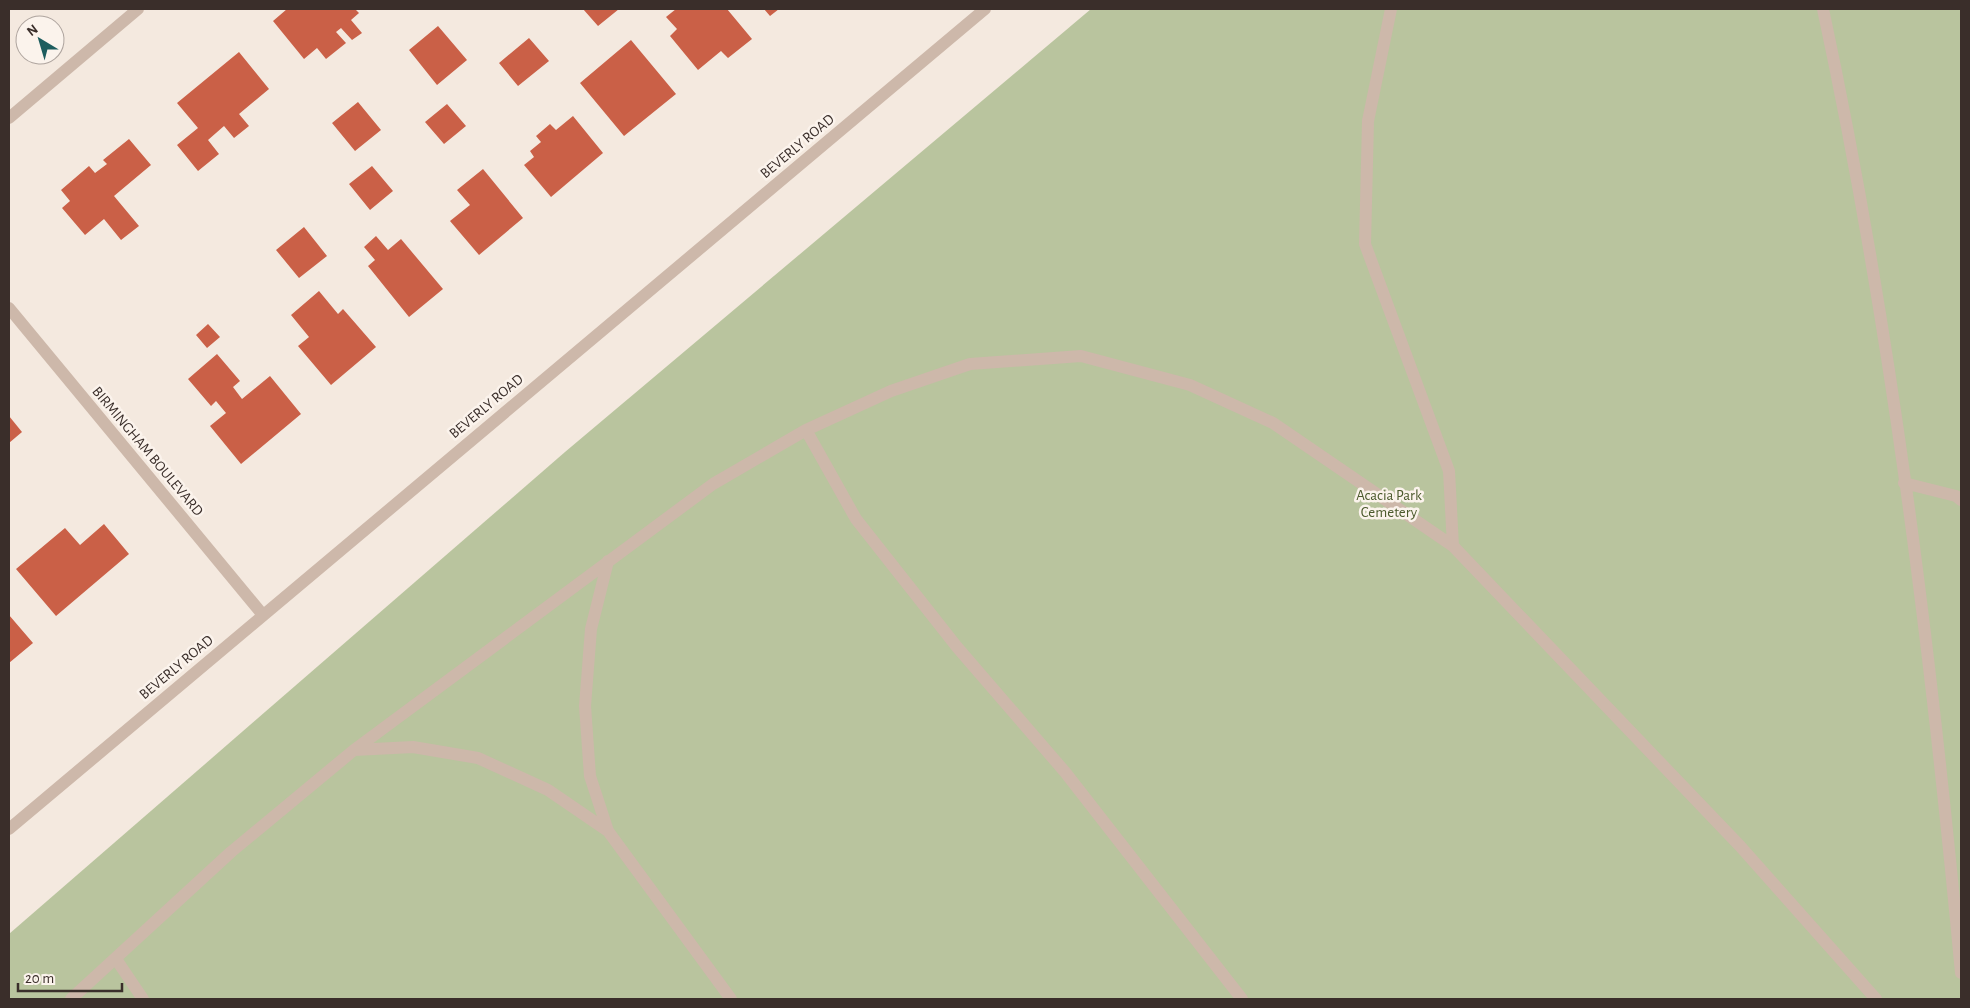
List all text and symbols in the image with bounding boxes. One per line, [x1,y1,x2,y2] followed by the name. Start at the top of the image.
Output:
[15,15,65,65] north arrow
[24,22,41,39] text: N
[758,111,837,181] street label: BEVERLY ROAD
[447,371,526,441] street label: BEVERLY ROAD
[89,384,206,519] street label: BIRMINGHAM BOULEVARD
[1356,488,1422,520] park label: Acacia Park Cemetery
[137,632,216,702] street label: BEVERLY ROAD
[18,960,121,992] scale bar
[25,971,54,986] text: 20 m

